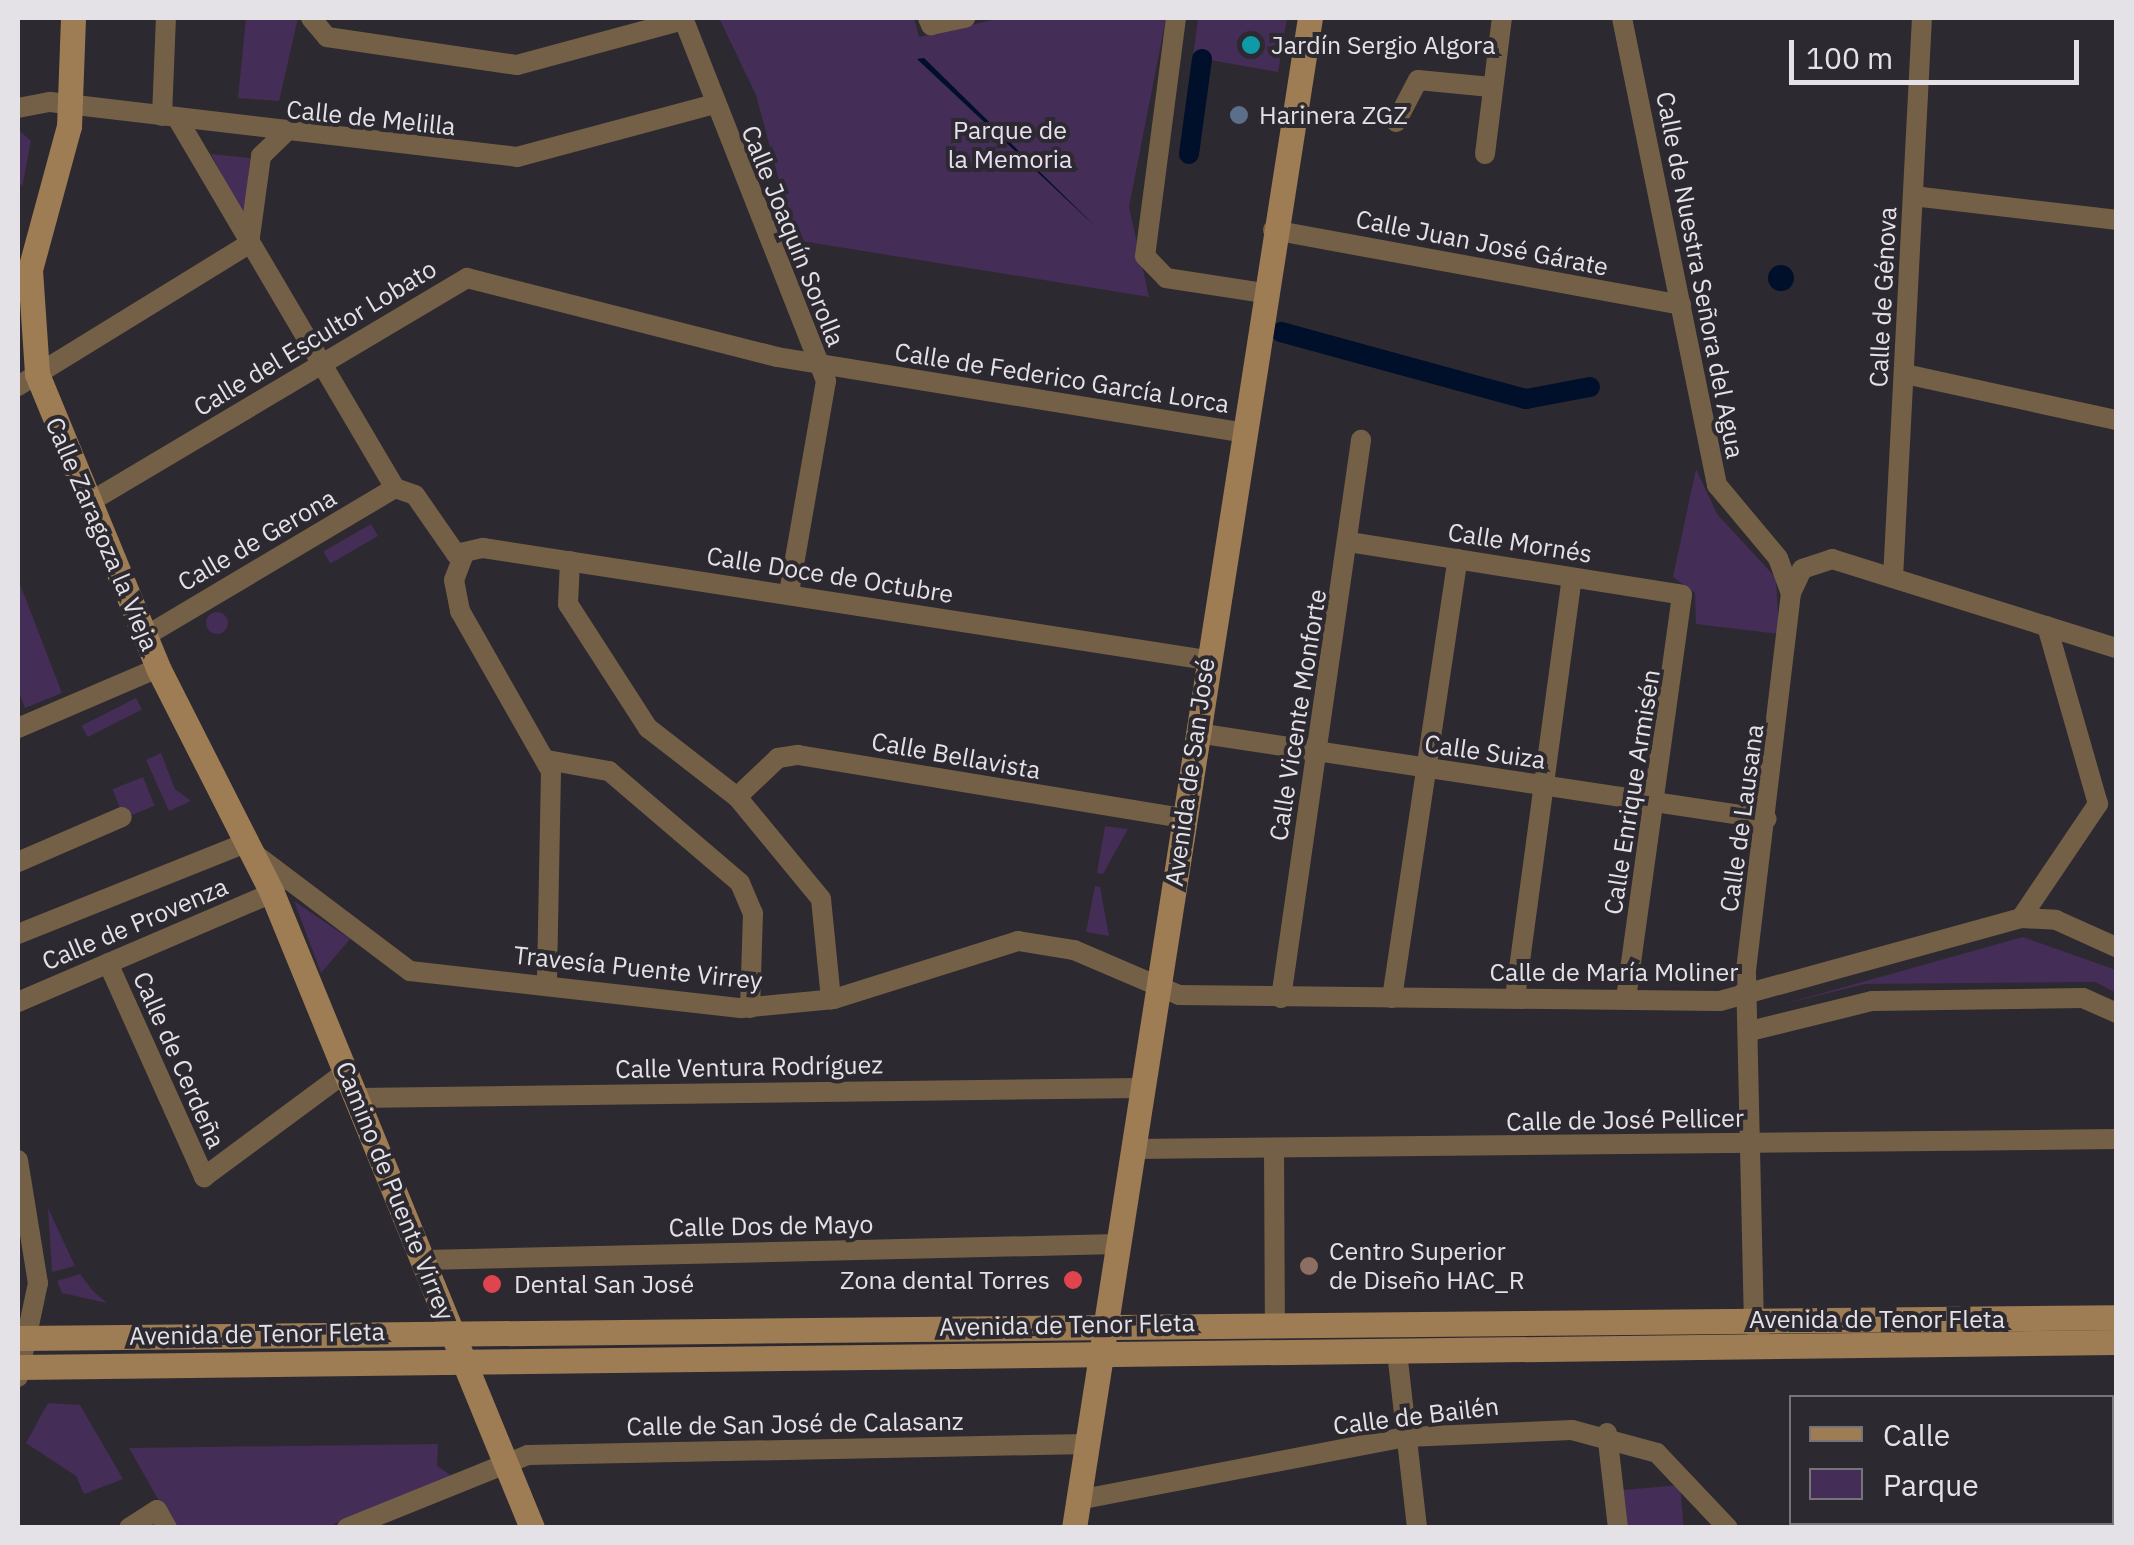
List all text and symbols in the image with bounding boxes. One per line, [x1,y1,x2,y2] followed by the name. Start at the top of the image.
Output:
[1794,20,2084,82] scale bar
[1271,30,1495,60] place label: Jardín Sergio Algora
[1240,34,1262,56] marker: Jardín Sergio Algora
[1806,38,1893,77] text: 100 m
[1650,89,1750,461] street label: Calle de Nuestra Señora del Agua
[285,94,457,142] street label: Calle de Melilla
[1259,100,1408,130] place label: Harinera ZGZ
[1228,104,1250,126] marker: Harinera ZGZ
[948,116,1072,175] park label: Parque de la Memoria
[735,121,851,351] street label: Calle Joaquín Sorolla
[1353,204,1611,282] street label: Calle Juan José Gárate
[1863,206,1903,388] street label: Calle de Génova
[188,254,442,422] street label: Calle del Escultor Lobato
[893,337,1231,419] street label: Calle de Federico García Lorca
[39,413,165,655] street label: Calle Zaragoza la Vieja
[173,483,341,597] street label: Calle de Gerona
[1446,517,1594,569] street label: Calle Mornés
[704,541,956,609] street label: Calle Doce de Octubre
[1263,587,1333,843] street label: Calle Vicente Monforte
[1159,656,1221,888] street label: Avenida de San José
[1598,667,1666,917] street label: Calle Enrique Armisén
[1714,722,1770,914] street label: Calle de Lausana
[869,726,1043,786] street label: Calle Bellavista
[1423,729,1547,775] street label: Calle Suiza
[38,871,232,977] street label: Calle de Provenza
[512,940,764,996] street label: Travesía Puente Virrey
[1490,957,1738,987] street label: Calle de María Moliner
[127,967,231,1153] street label: Calle de Cerdeña
[615,1050,883,1084] street label: Calle Ventura Rodríguez
[329,1057,461,1325] street label: Camino de Puente Virrey
[1506,1103,1744,1137] street label: Calle de José Pellicer
[668,1209,874,1243] street label: Calle Dos de Mayo
[1329,1237,1525,1296] place label: Centro Superior de Diseño HAC_R
[1298,1255,1320,1277] marker: Centro Superior de Diseño HAC_R
[840,1265,1050,1295] place label: Zona dental Torres
[1060,1267,1086,1293] marker: Zona dental Torres
[514,1269,694,1299] place label: Dental San José
[479,1271,505,1297] marker: Dental San José
[1749,1304,2005,1334] street label: Avenida de Tenor Fleta
[939,1308,1195,1342] street label: Avenida de Tenor Fleta
[129,1317,385,1351] street label: Avenida de Tenor Fleta
[1331,1391,1501,1441] street label: Calle de Bailén
[1789,1395,2114,1525] legend
[626,1406,964,1442] street label: Calle de San José de Calasanz
[1883,1415,1950,1454] text: Calle
[1883,1465,1979,1504] text: Parque

